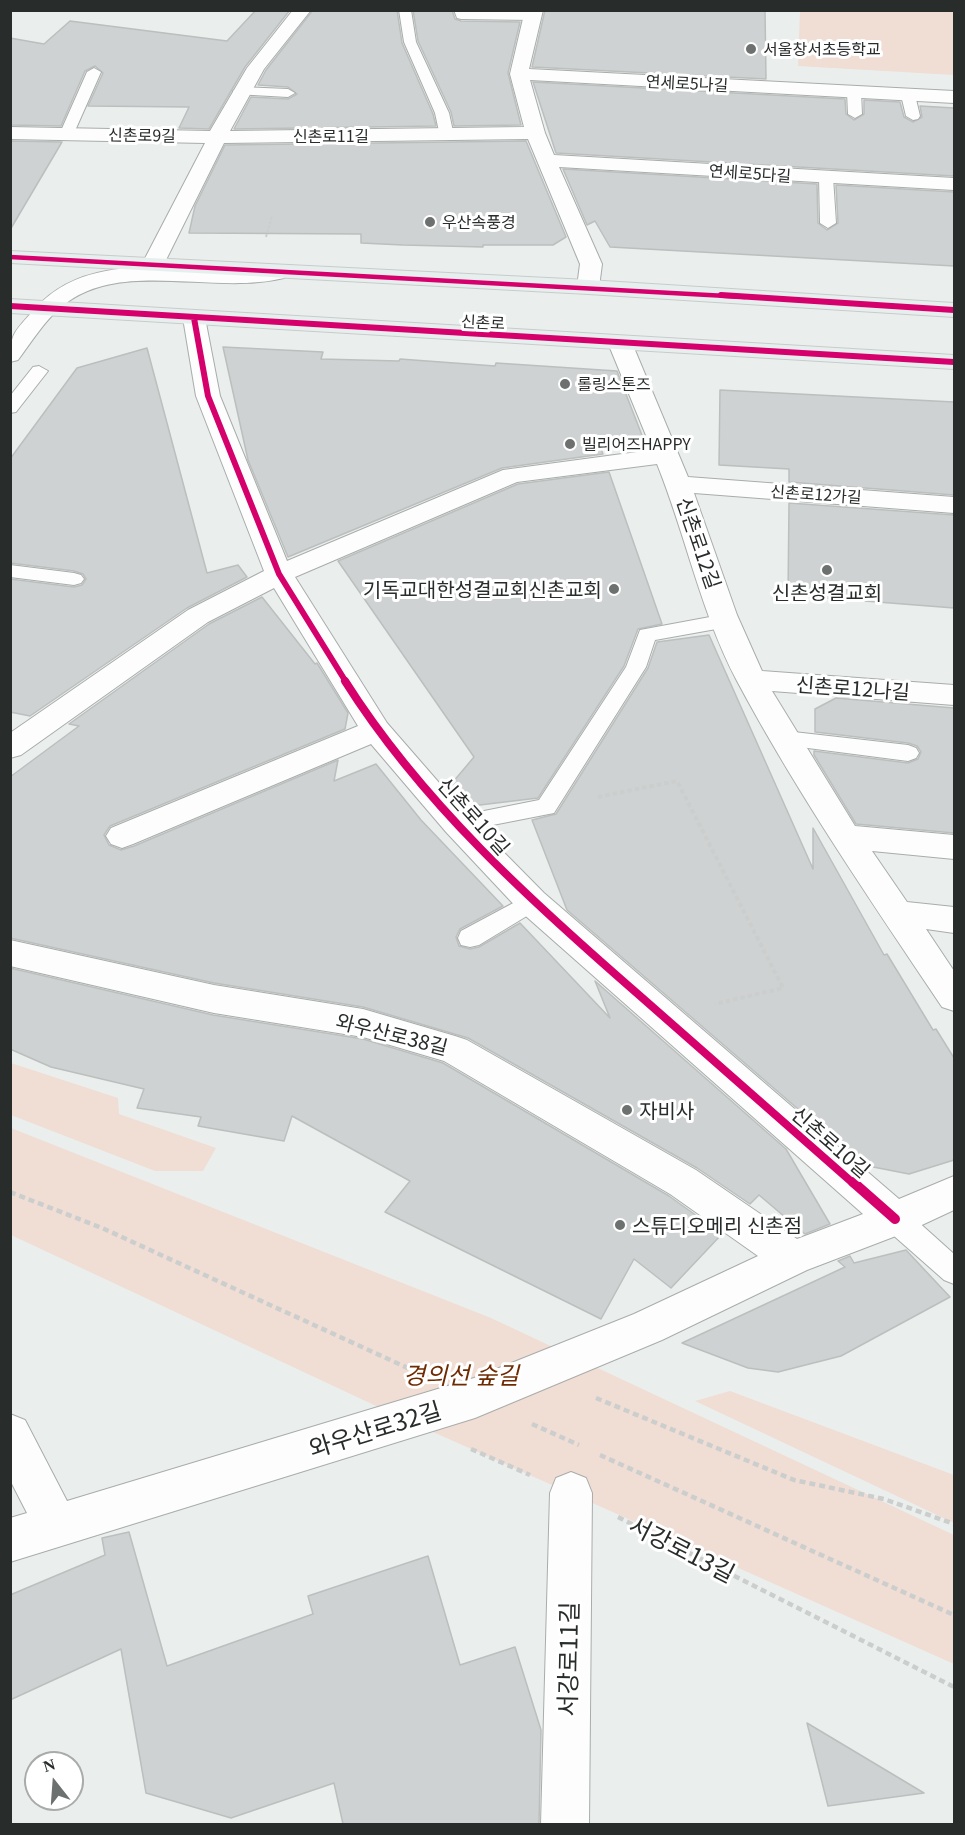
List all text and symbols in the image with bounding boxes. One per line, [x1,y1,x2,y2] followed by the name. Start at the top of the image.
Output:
[763,39,881,59] place label: 서울창서초등학교
[744,42,758,56] marker: 서울창서초등학교
[645,71,729,95] street label: 연세로5나길
[108,125,176,145] street label: 신촌로9길
[293,126,369,146] street label: 신촌로11길
[708,161,792,185] street label: 연세로5다길
[442,212,516,232] place label: 우산속풍경
[423,215,437,229] marker: 우산속풍경
[460,311,506,333] street label: 신촌로
[577,374,651,394] place label: 롤링스톤즈
[558,377,572,391] marker: 롤링스톤즈
[582,434,691,454] place label: 빌리어즈HAPPY
[563,437,577,451] marker: 빌리어즈HAPPY
[770,481,862,507] street label: 신촌로12가길
[672,494,726,592] street label: 신촌로12길
[820,563,834,577] marker: 신촌성결교회
[363,577,602,601] place label: 기독교대한성결교회신촌교회
[772,580,882,604] place label: 신촌성결교회
[607,582,621,596] marker: 기독교대한성결교회신촌교회
[795,672,911,704] street label: 신촌로12나길
[433,772,515,860] street label: 신촌로10길
[334,1009,450,1059] street label: 와우산로38길
[639,1098,694,1122] place label: 자비사
[787,1102,875,1182] street label: 신촌로10길
[620,1103,634,1117] marker: 자비사
[632,1213,802,1237] place label: 스튜디오메리 신촌점
[613,1218,627,1232] marker: 스튜디오메리 신촌점
[403,1361,519,1389] park label: 경의선 숲길
[305,1395,445,1463] street label: 와우산로32길
[624,1510,740,1588] street label: 서강로13길
[553,1601,583,1717] street label: 서강로11길
[24,1751,84,1811] north arrow
[41,1755,57,1775] text: N

